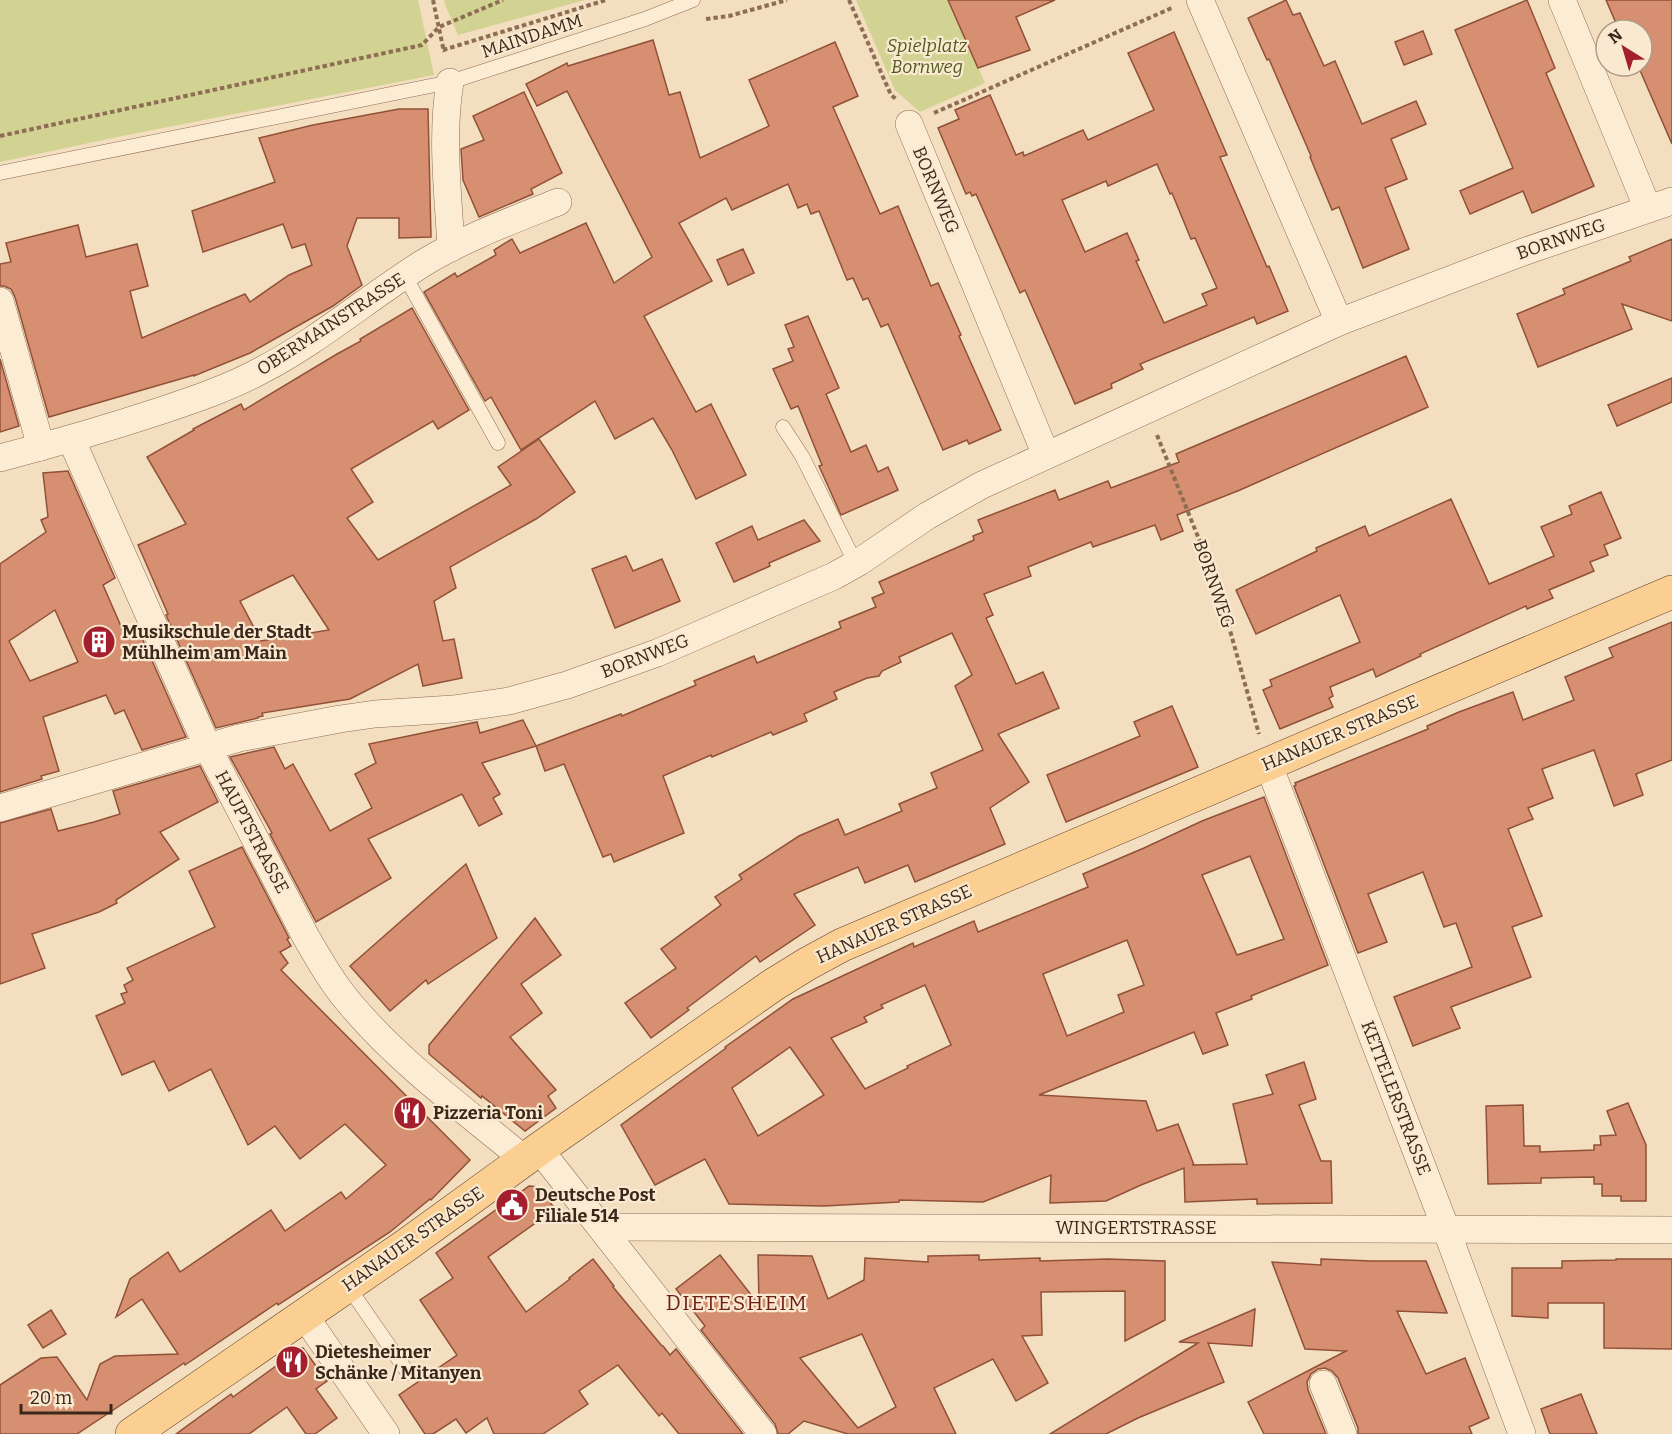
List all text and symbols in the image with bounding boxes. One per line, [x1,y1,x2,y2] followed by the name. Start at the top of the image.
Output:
[479,9,585,63] street label: MAINDAMM
[1594,18,1654,78] north arrow
[1605,25,1626,48] text: N
[887,35,968,78] park label: Spielplatz Bornweg
[908,143,964,237] street label: BORNWEG
[1514,214,1608,264] street label: BORNWEG
[253,268,409,380] street label: OBERMAINSTRASSE
[1189,537,1239,631] street label: BORNWEG
[122,621,312,664] place label: Musikschule der Stadt Mühlheim am Main
[81,624,117,660] building icon: Musikschule der Stadt Mühlheim am Main
[598,629,692,683] street label: BORNWEG
[1258,690,1422,776] street label: HANAUER STRASSE
[210,767,294,897] street label: HAUPTSTRASSE
[813,880,975,968] street label: HANAUER STRASSE
[1356,1018,1436,1178] street label: KETTELERSTRASSE
[392,1095,428,1131] restaurant icon: Pizzeria Toni
[433,1102,543,1124] place label: Pizzeria Toni
[338,1182,488,1296] street label: HANAUER STRASSE
[535,1184,656,1227] place label: Deutsche Post Filiale 514
[494,1187,530,1223] public building icon: Deutsche Post Filiale 514
[1055,1217,1217,1239] street label: WINGERTSTRASSE
[666,1290,808,1316] district label: DIETESHEIM
[315,1341,482,1384] place label: Dietesheimer Schänke / Mitanyen
[274,1344,310,1380] restaurant icon: Dietesheimer Schänke / Mitanyen
[21,1377,111,1415] scale bar
[30,1387,72,1409] text: 20 m

